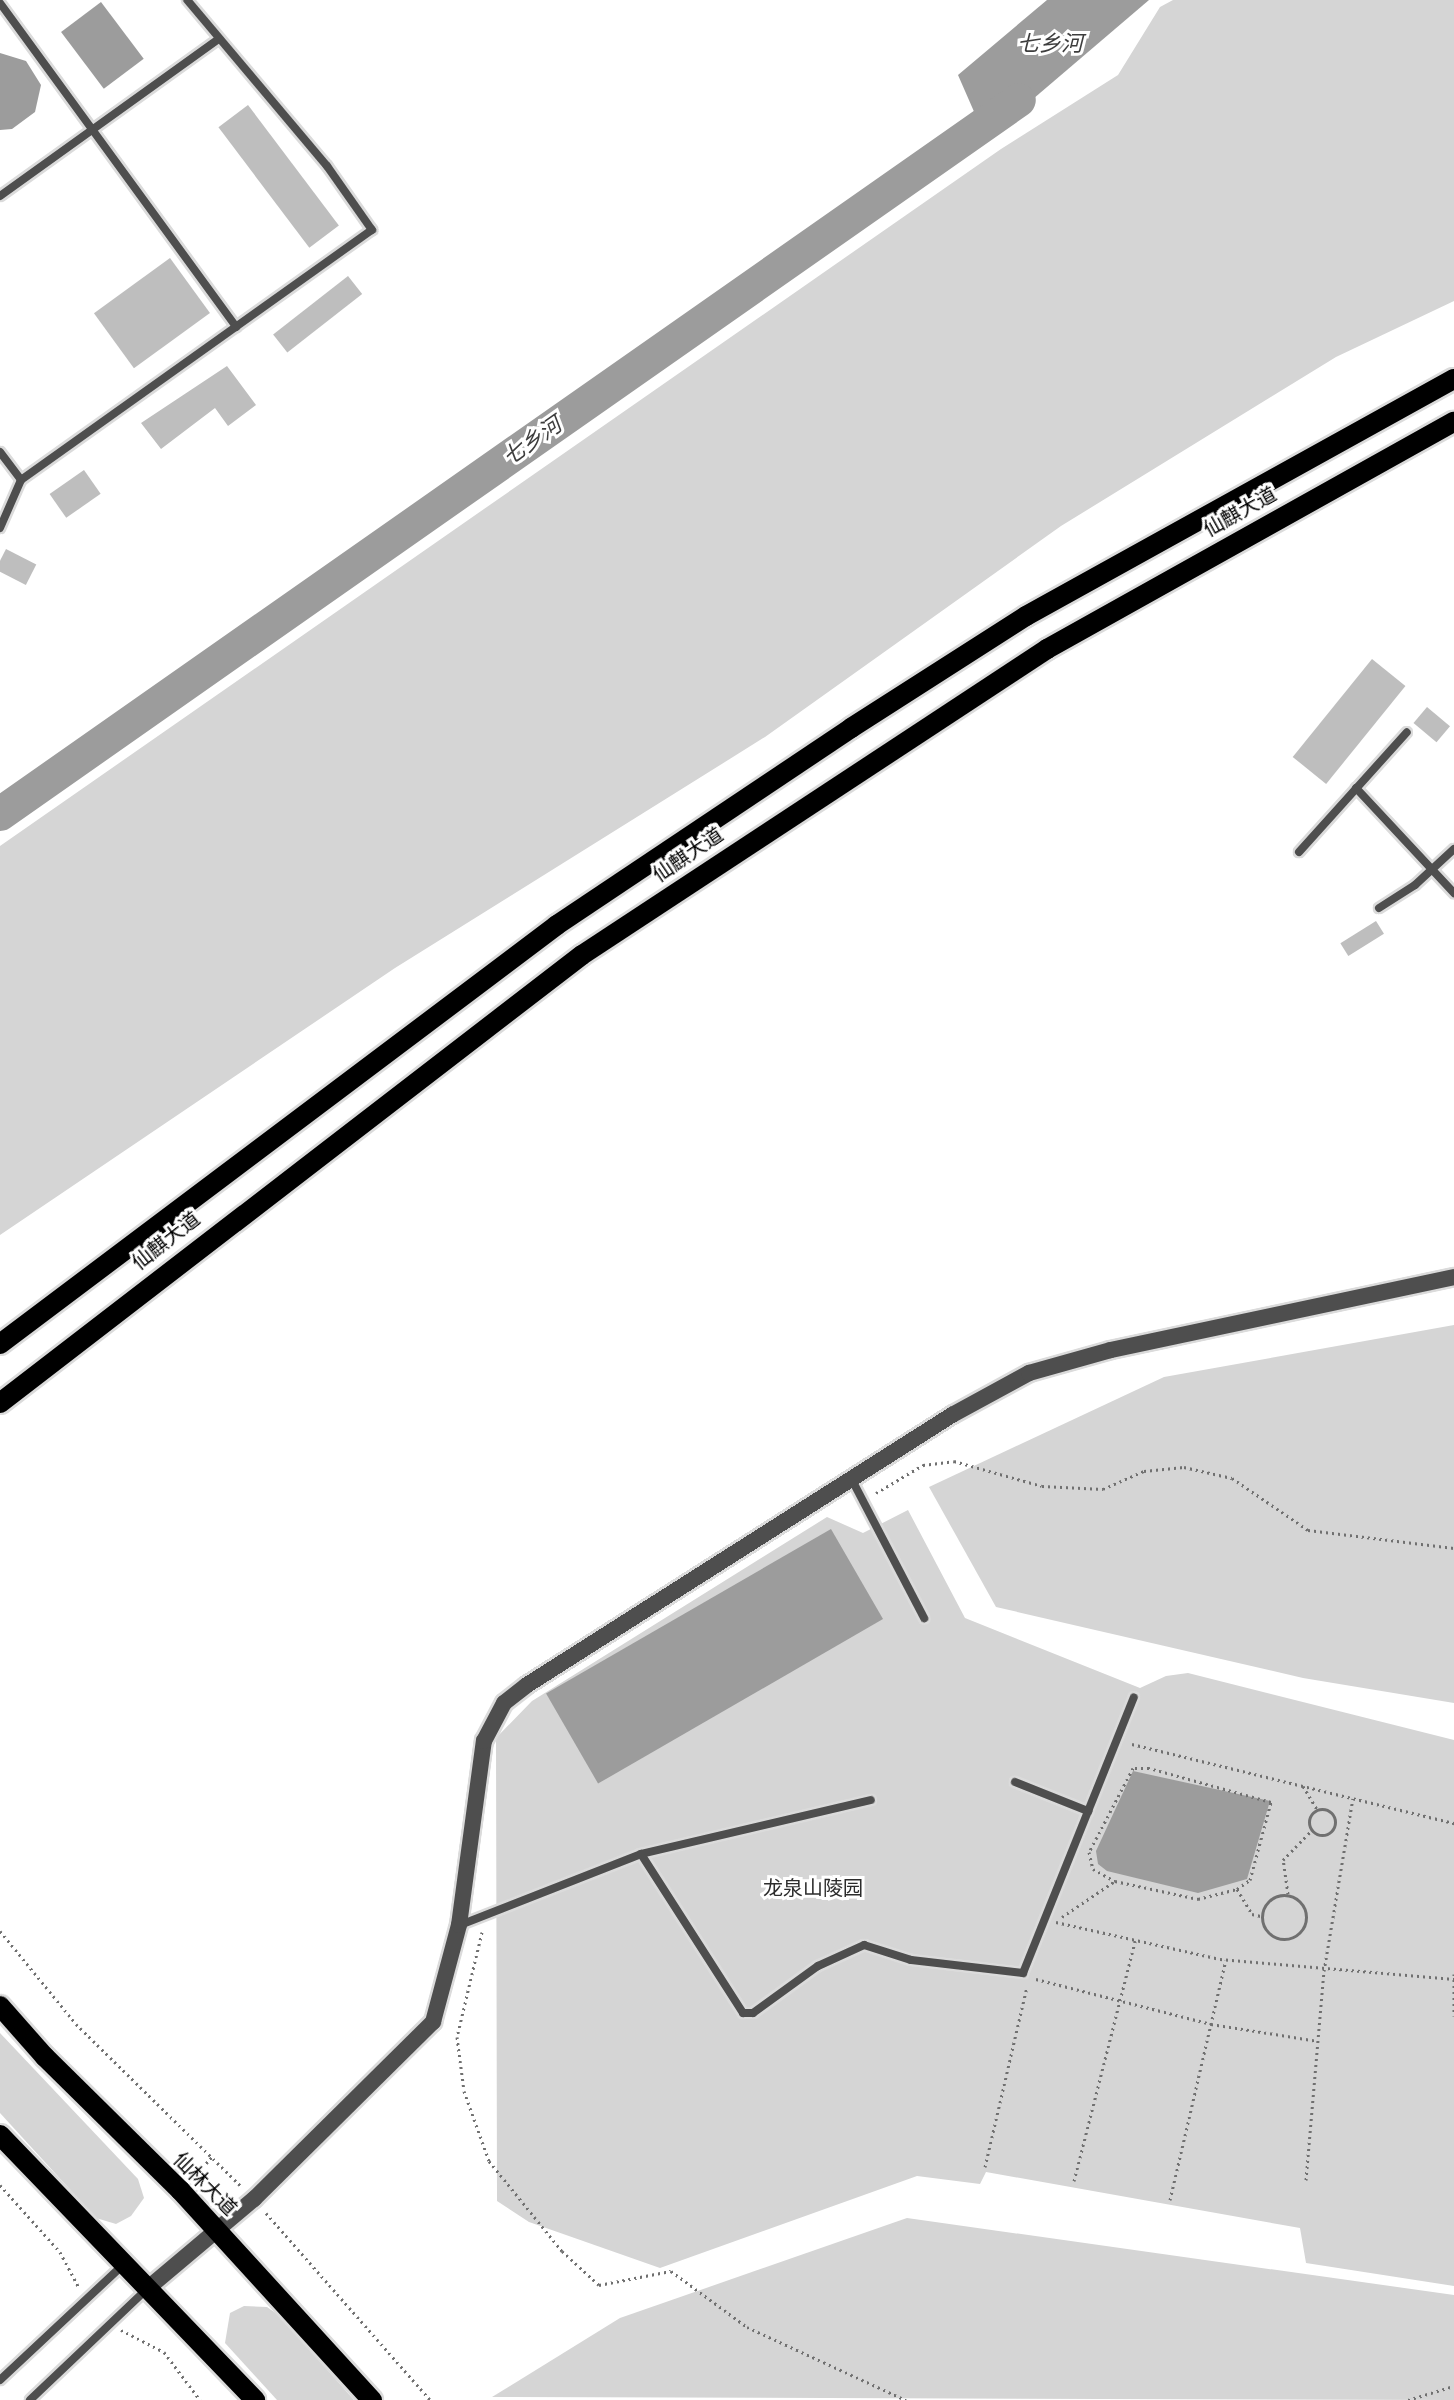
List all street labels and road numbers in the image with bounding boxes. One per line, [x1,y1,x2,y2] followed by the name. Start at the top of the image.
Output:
[1199,482,1281,542] street label: 仙麒大道
[648,823,728,887] street label: 仙麒大道
[127,1207,205,1275] street label: 仙麒大道
[168,2147,242,2221] street label: 仙林大道

